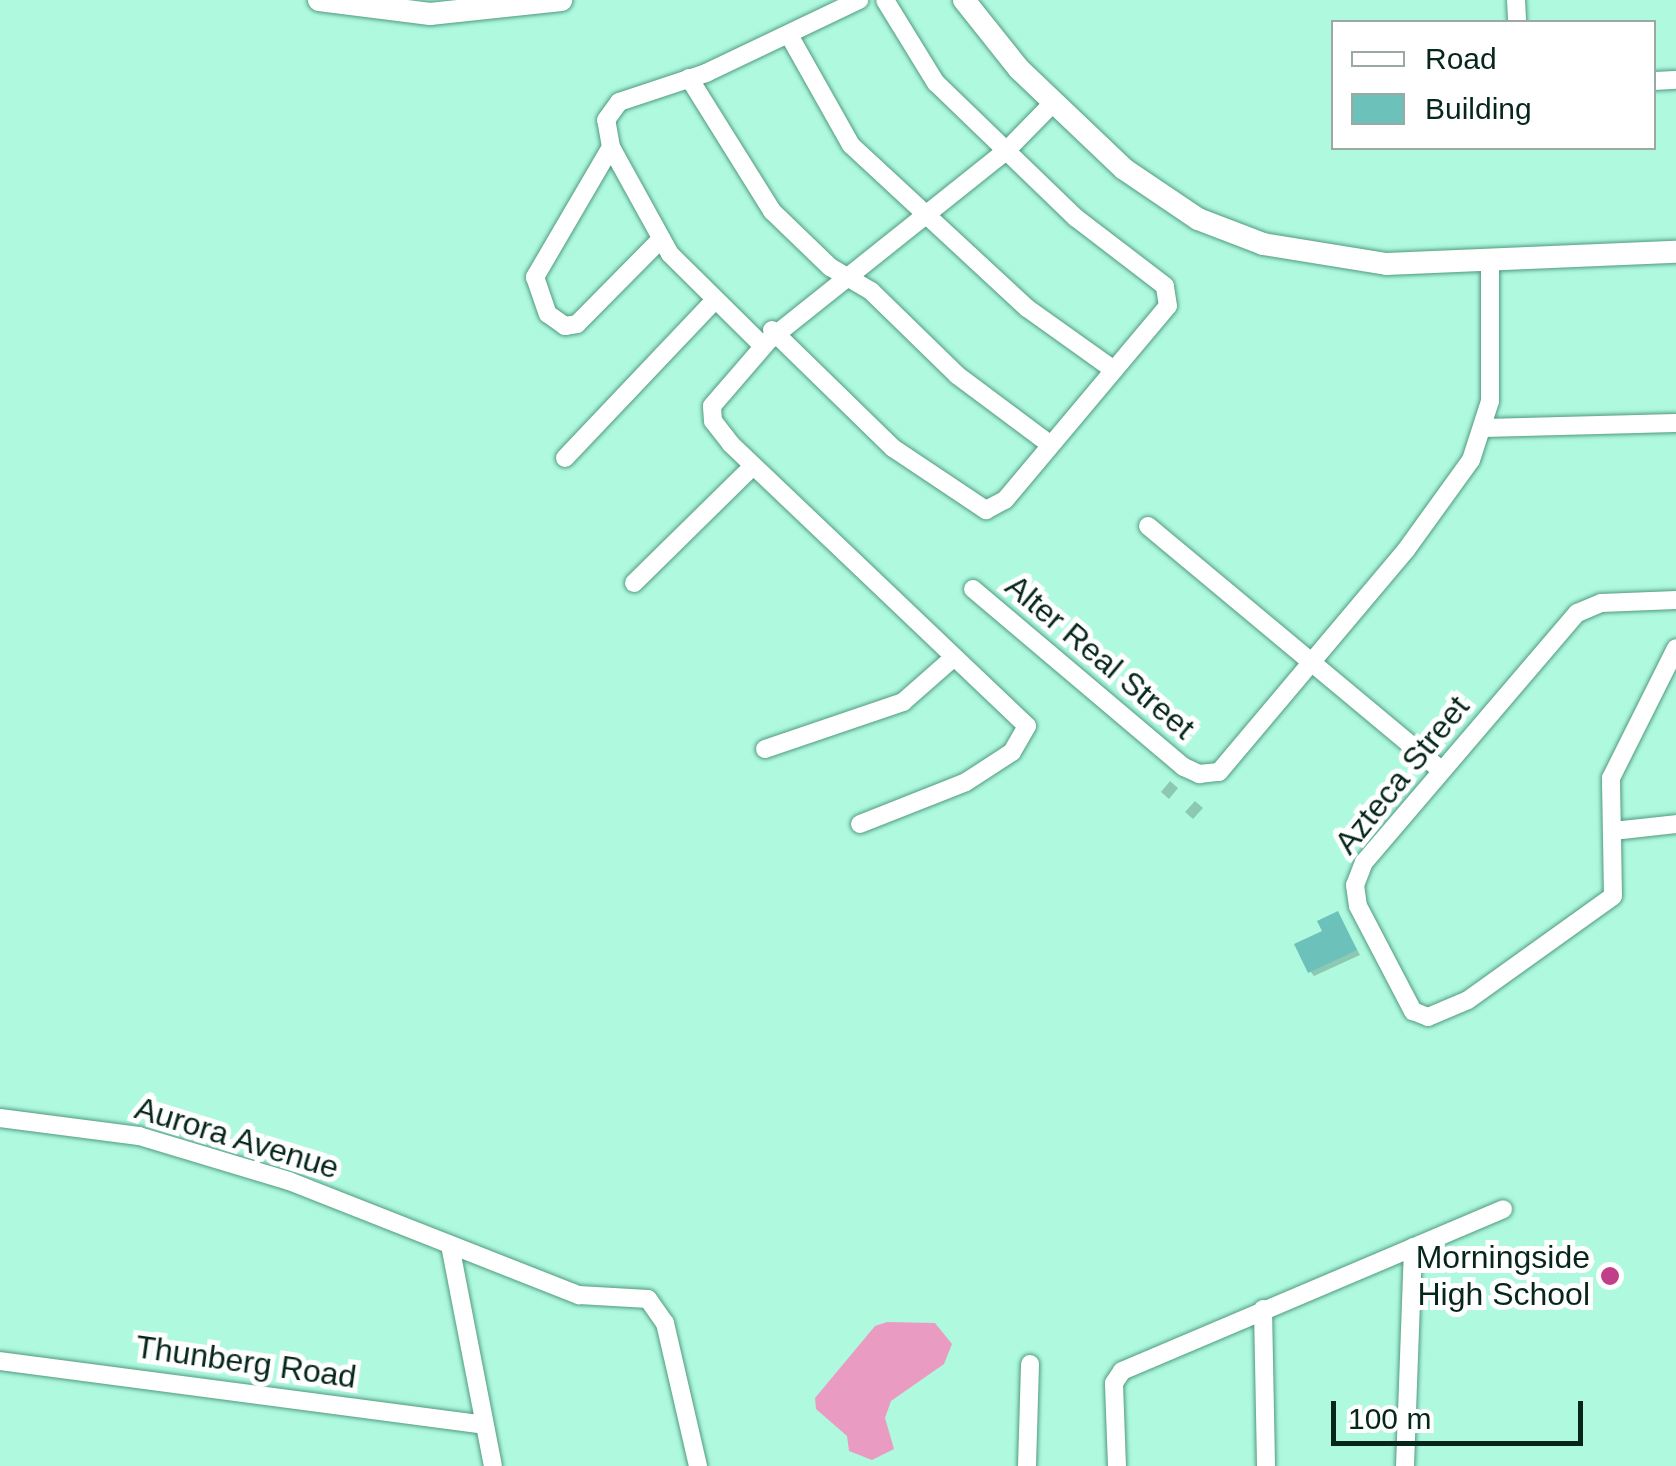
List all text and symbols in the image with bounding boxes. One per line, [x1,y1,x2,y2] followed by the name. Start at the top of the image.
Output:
[1331,20,1656,150] legend
[1425,42,1497,75] text: Road
[1425,92,1532,125] text: Building
[998,567,1202,747] street label: Alter Real Street
[1327,688,1477,862] street label: Azteca Street
[130,1089,344,1187] street label: Aurora Avenue
[1416,1239,1590,1314] place label: Morningside High School
[1599,1265,1621,1287] marker: Morningside High School
[133,1328,359,1396] street label: Thunberg Road
[1336,1381,1588,1443] scale bar
[1348,1402,1431,1435] text: 100 m

